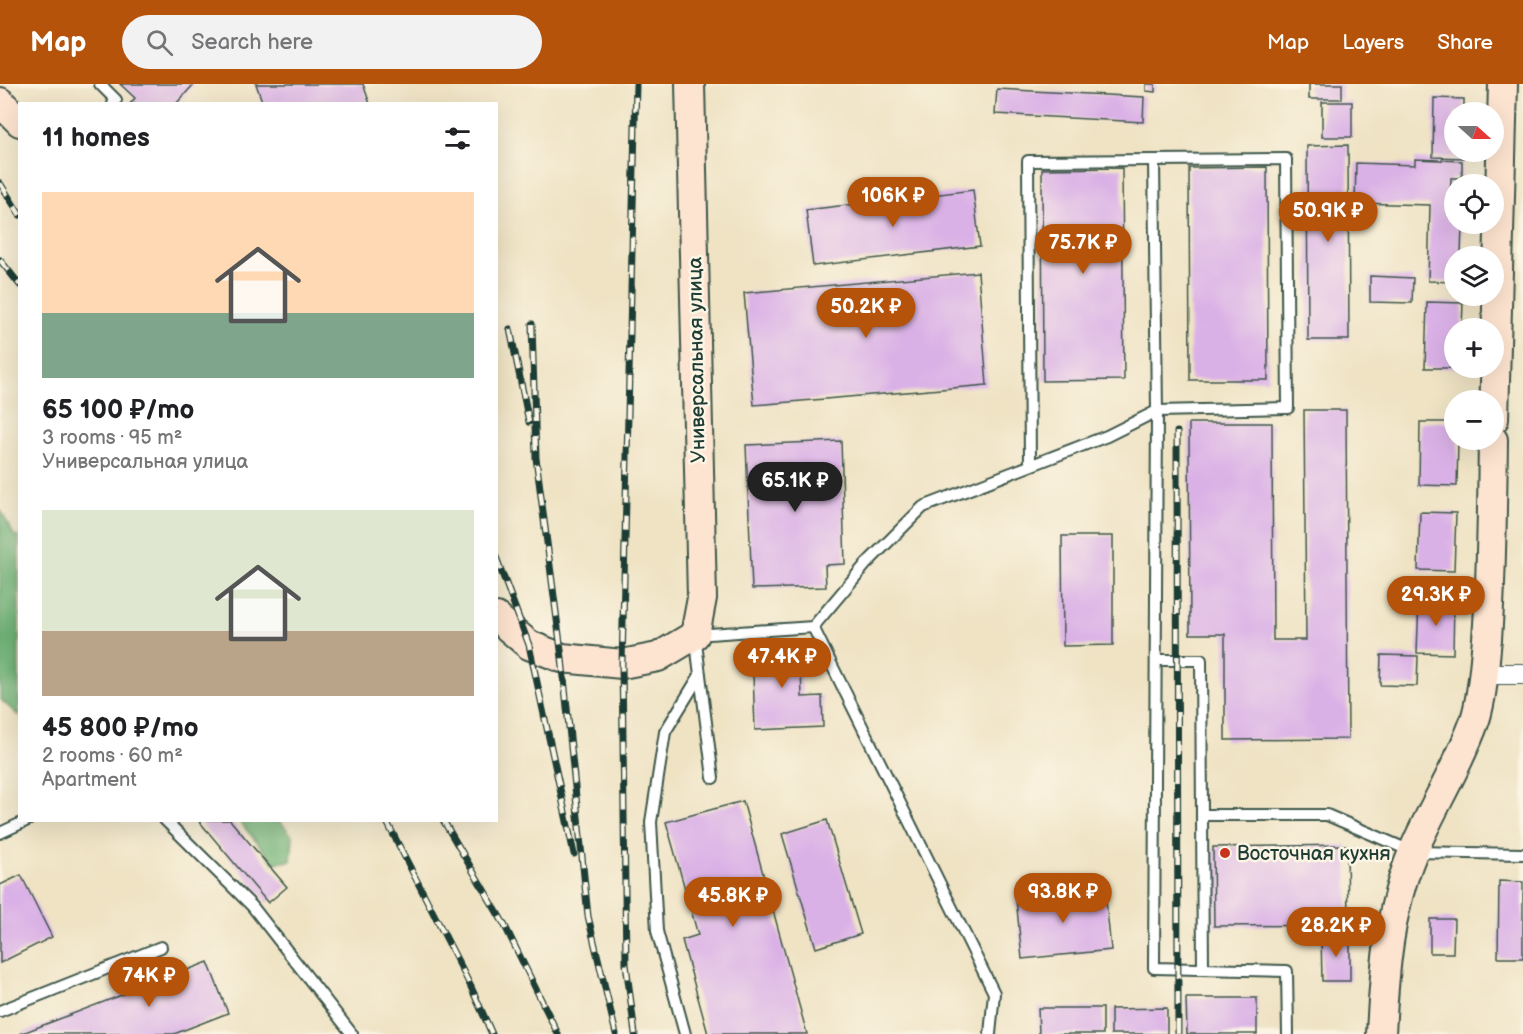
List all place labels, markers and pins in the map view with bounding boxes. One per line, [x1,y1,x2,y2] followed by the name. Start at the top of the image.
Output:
[844,177,942,228] pin: 106K ₽
[1273,192,1383,243] pin: 50.9K ₽
[1028,224,1138,275] pin: 75.7K ₽
[811,288,921,339] pin: 50.2K ₽
[740,462,850,513] pin: 65.1K ₽
[1381,576,1491,627] pin: 29.3K ₽
[727,638,837,689] pin: 47.4K ₽
[1237,842,1391,866] place label: Восточная кухня
[1218,846,1232,860] marker: Восточная кухня
[1008,873,1118,924] pin: 93.8K ₽
[678,877,788,928] pin: 45.8K ₽
[1281,907,1391,958] pin: 28.2K ₽
[107,957,191,1008] pin: 74K ₽

